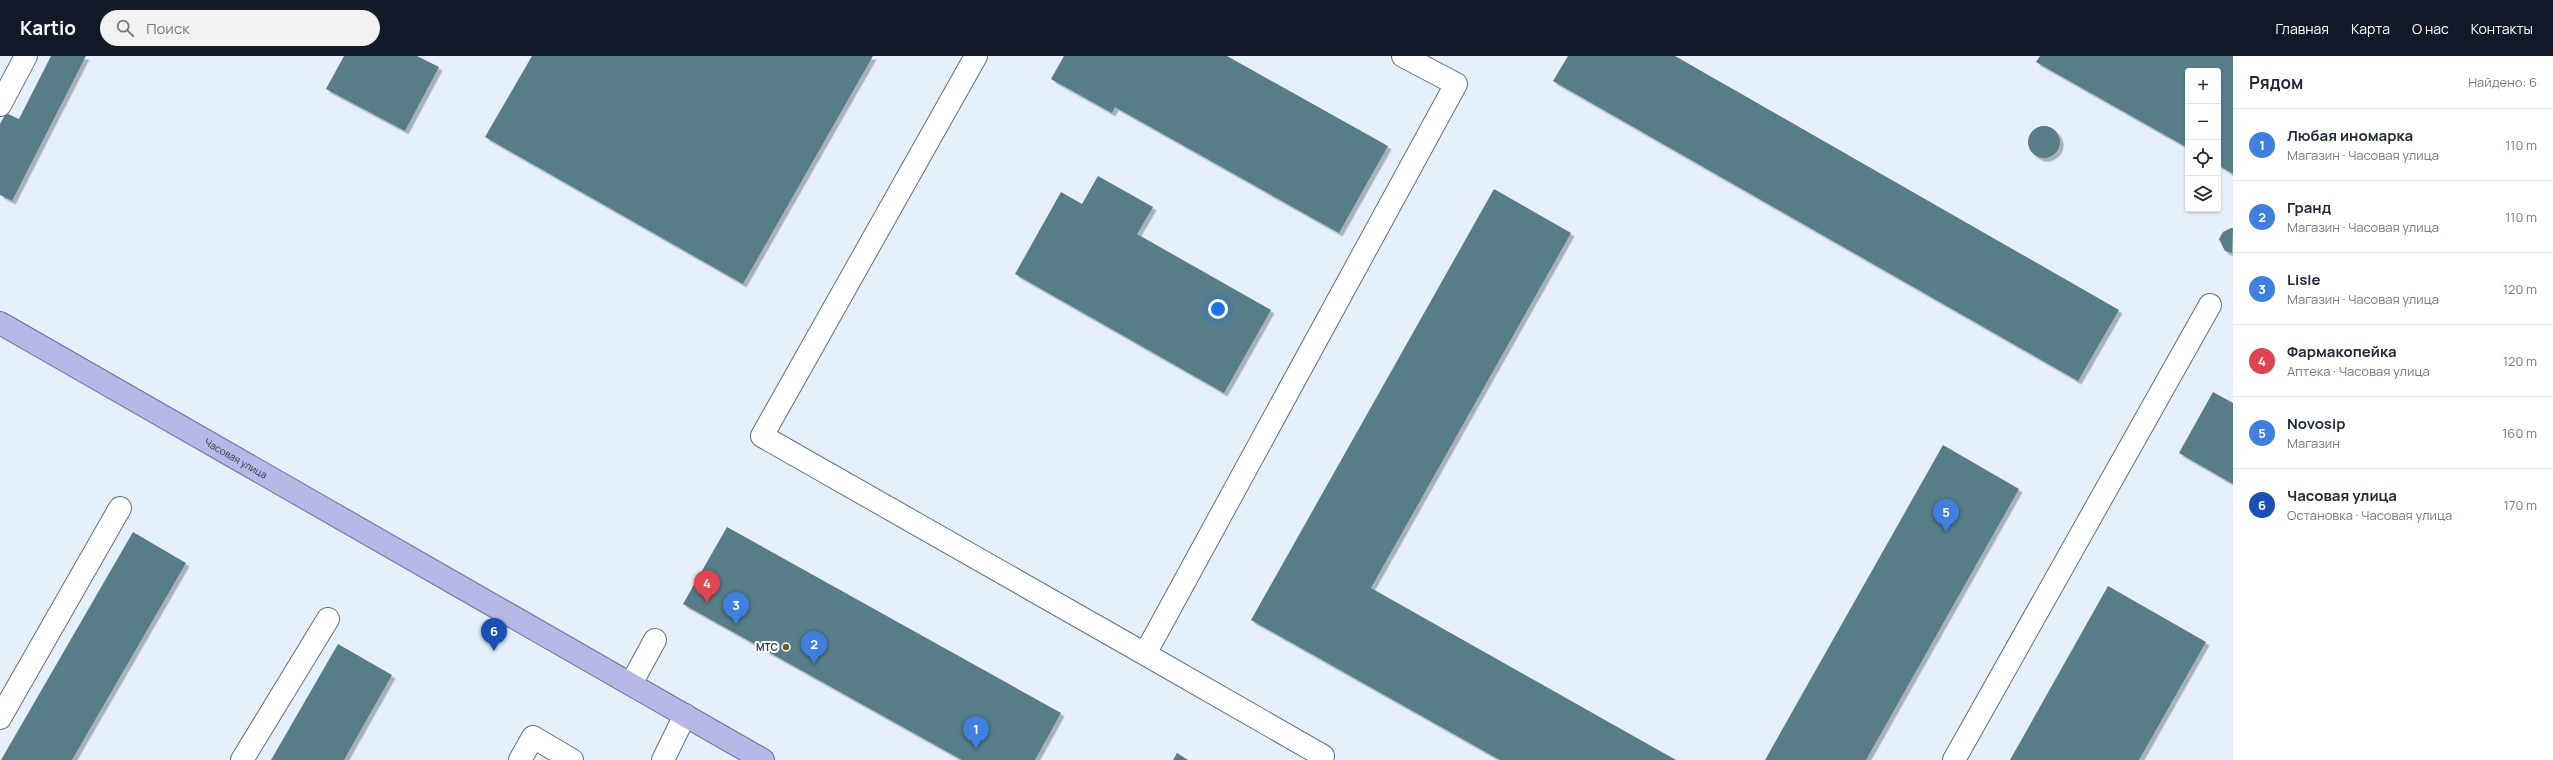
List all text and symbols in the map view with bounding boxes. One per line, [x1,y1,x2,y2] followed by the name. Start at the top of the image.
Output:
[100,10,380,46] search box
[20,15,76,41] text: Kartio
[114,17,136,39] icon: search
[146,18,190,39] text: Поиск
[2276,19,2329,38] text: Главная
[2351,19,2390,38] text: Карта
[2412,19,2449,38] text: О нас
[2471,19,2533,38] text: Контакты
[2185,68,2221,212] map controls
[2185,68,2221,104] button: +
[2249,71,2303,94] text: Рядом
[2468,73,2537,91] text: Найдено: 6
[2185,104,2221,140] button: −
[2287,125,2413,146] text: Любая иномарка
[2259,136,2265,154] text: 1
[2505,136,2537,154] text: 110 m
[2185,140,2221,176] button: locate
[2287,146,2439,164] text: Магазин · Часовая улица
[2185,176,2221,212] button: layers
[2287,197,2331,218] text: Гранд
[2258,208,2266,226] text: 2
[2505,208,2537,226] text: 110 m
[2287,218,2439,236] text: Магазин · Часовая улица
[2287,269,2321,290] text: Lisle
[2258,280,2266,298] text: 3
[2503,280,2537,298] text: 120 m
[2287,290,2439,308] text: Магазин · Часовая улица
[1208,299,1228,319] your location
[2287,341,2397,362] text: Фармакопейка
[2258,352,2266,370] text: 4
[2503,352,2537,370] text: 120 m
[2287,362,2430,380] text: Аптека · Часовая улица
[2287,413,2345,434] text: Novosip
[2258,424,2266,442] text: 5
[2502,424,2537,442] text: 160 m
[2287,434,2340,452] text: Магазин
[202,435,270,482] street label: Часовая улица
[2287,485,2397,506] text: Часовая улица
[2258,496,2266,514] text: 6
[2504,496,2537,514] text: 170 m
[1933,499,1959,532] pin: 5
[2287,506,2452,524] text: Остановка · Часовая улица
[694,570,720,603] pin: 4
[723,592,749,625] pin: 3
[481,618,507,651] pin: 6
[801,631,827,664] pin: 2
[756,640,778,654] place label: МТС
[781,642,791,652] marker: МТС
[963,716,989,749] pin: 1

